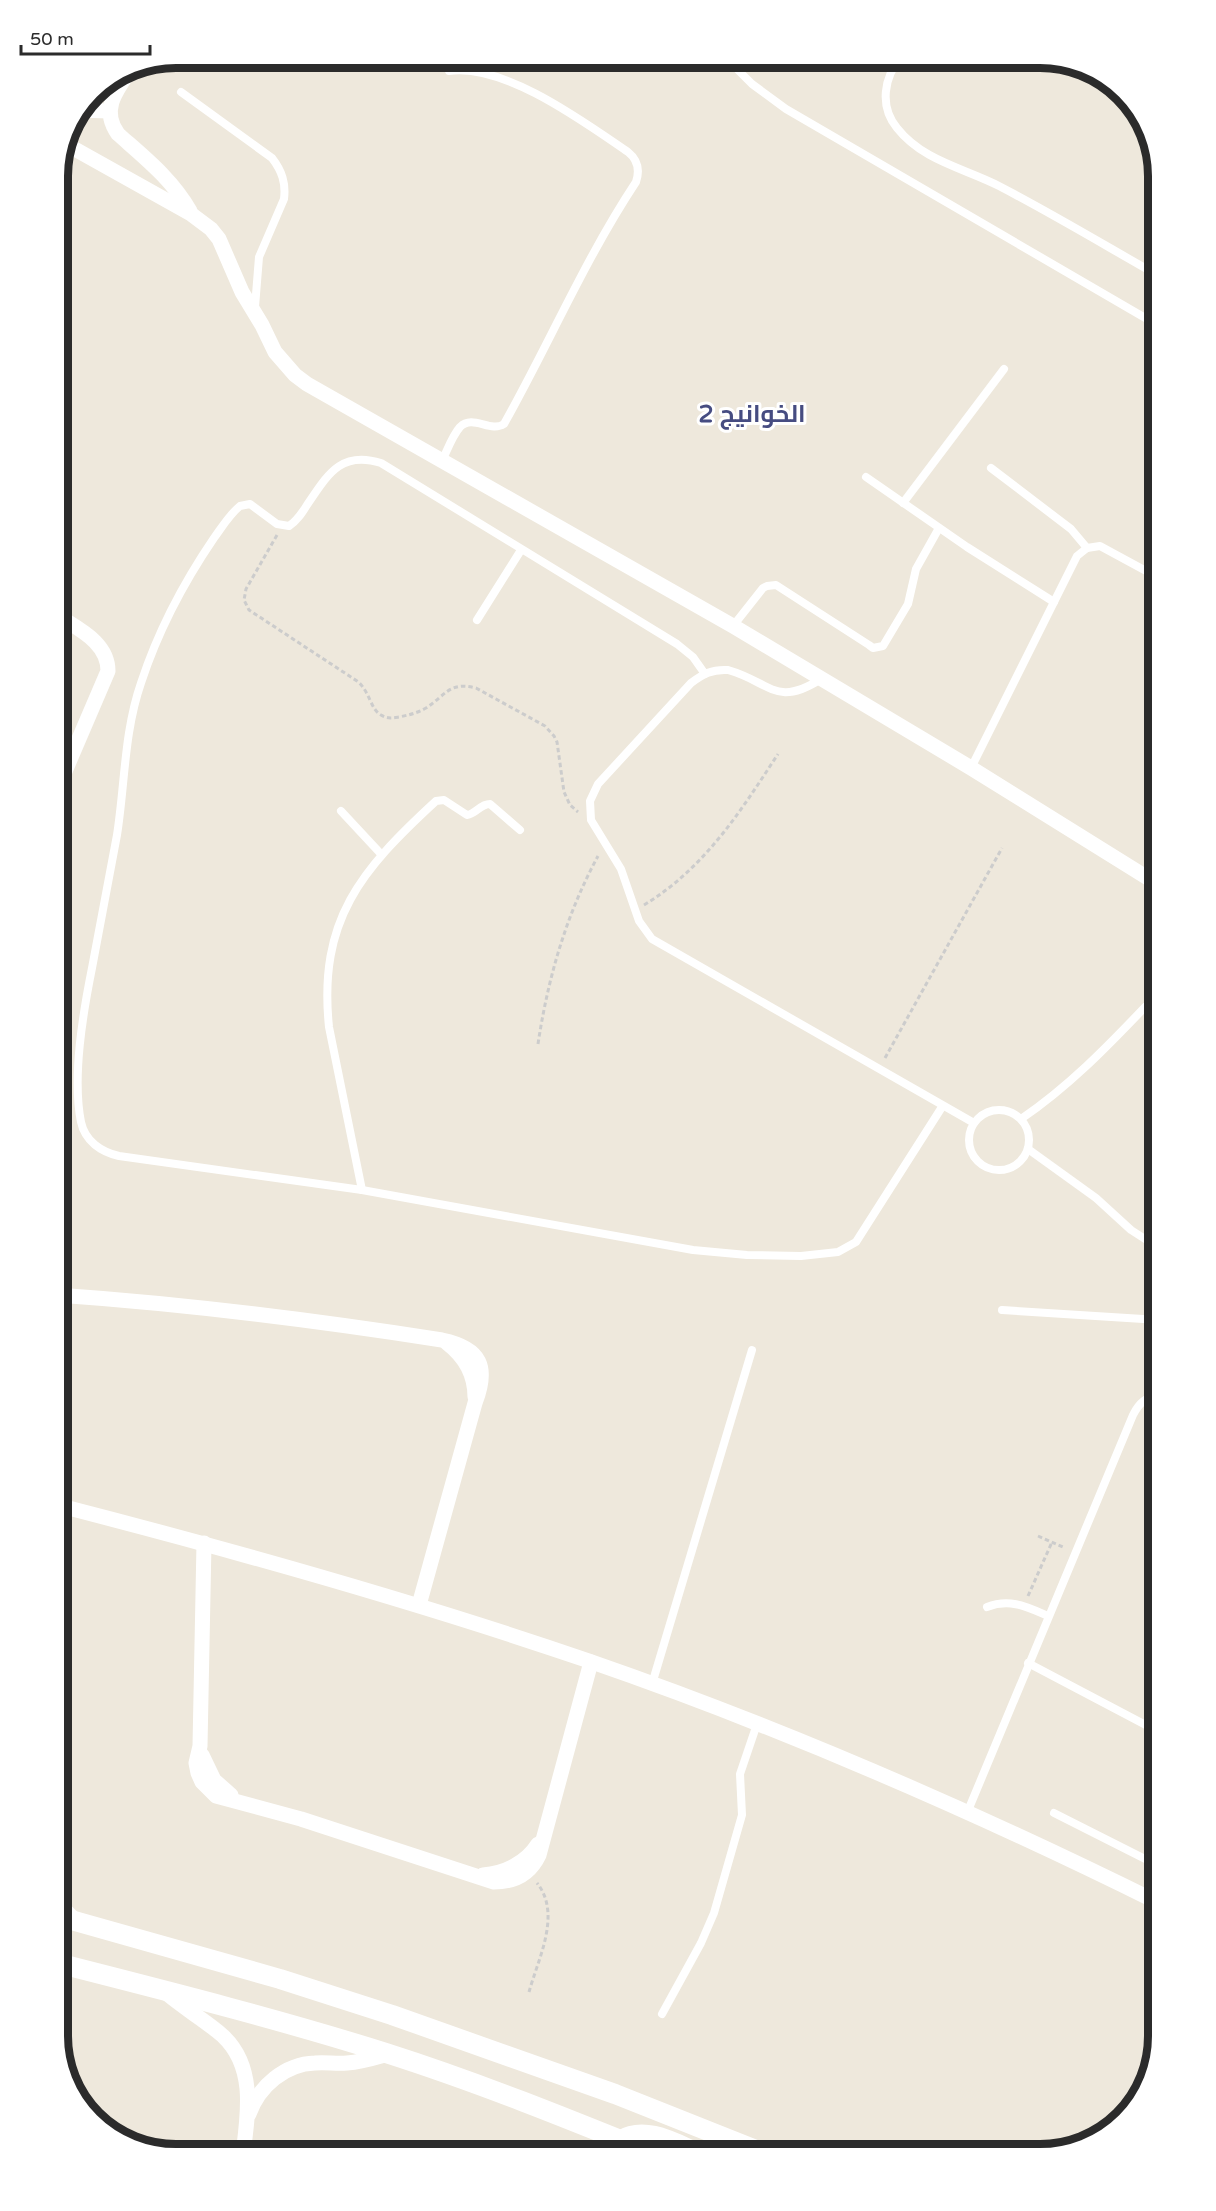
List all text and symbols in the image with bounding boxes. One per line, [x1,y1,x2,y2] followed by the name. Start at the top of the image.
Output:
[21,18,150,56] scale bar
[30,28,74,50] text: 50 m
[698,400,806,430] district label: الخوانيج 2

